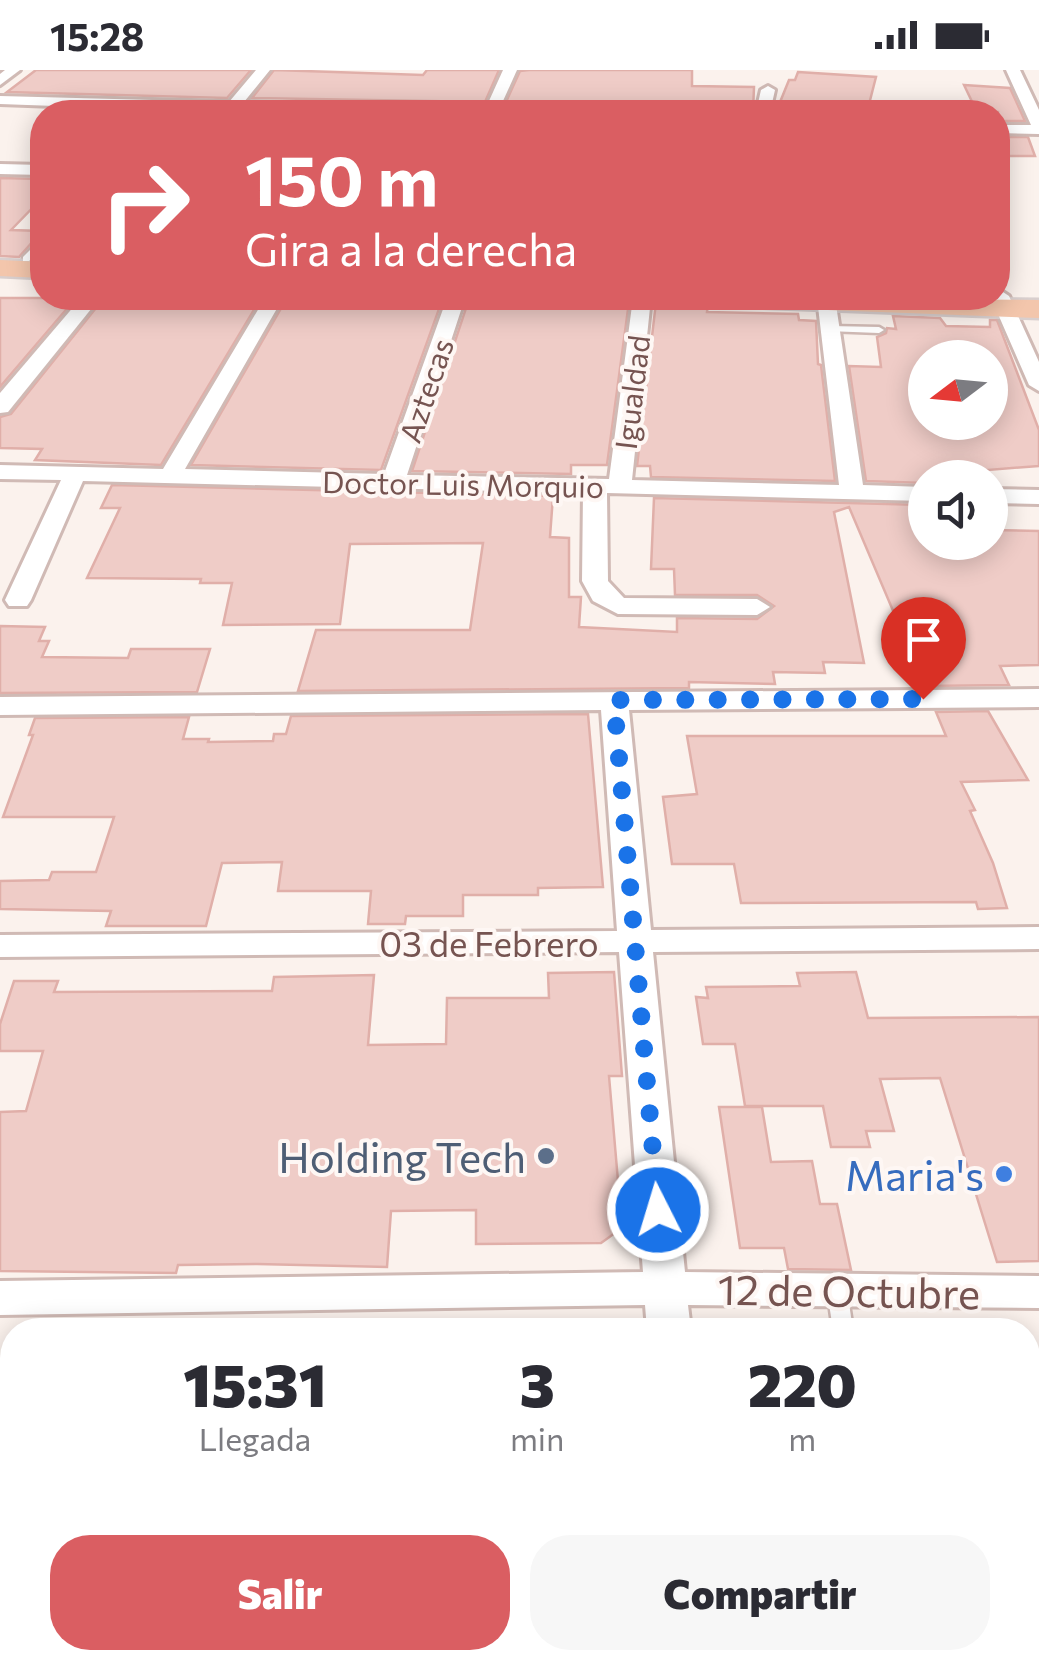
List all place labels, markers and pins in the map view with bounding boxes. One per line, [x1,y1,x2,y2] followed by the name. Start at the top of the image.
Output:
[881,597,966,700] pin
[278,1130,526,1182] place label: Holding Tech
[535,1145,557,1167] marker: Holding Tech
[845,1148,984,1200] place label: Maria's
[993,1163,1015,1185] marker: Maria's

